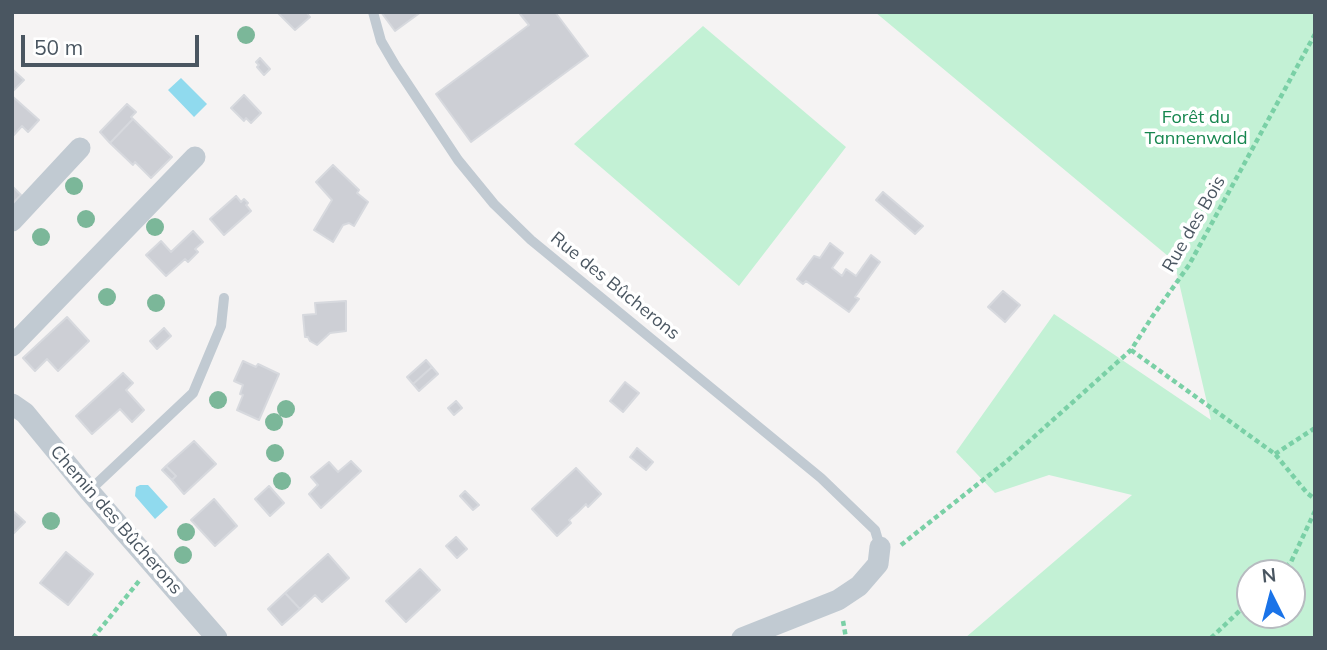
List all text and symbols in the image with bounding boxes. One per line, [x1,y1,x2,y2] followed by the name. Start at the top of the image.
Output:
[24,21,203,65] scale bar
[34,34,83,60] text: 50 m
[1145,107,1247,150] park label: Forêt du Tannenwald
[1158,172,1230,276] street label: Rue des Bois
[546,227,684,345] street label: Rue des Bûcherons
[45,441,187,599] street label: Chemin des Bûcherons
[1236,559,1306,629] north arrow
[1261,562,1277,588] text: N

